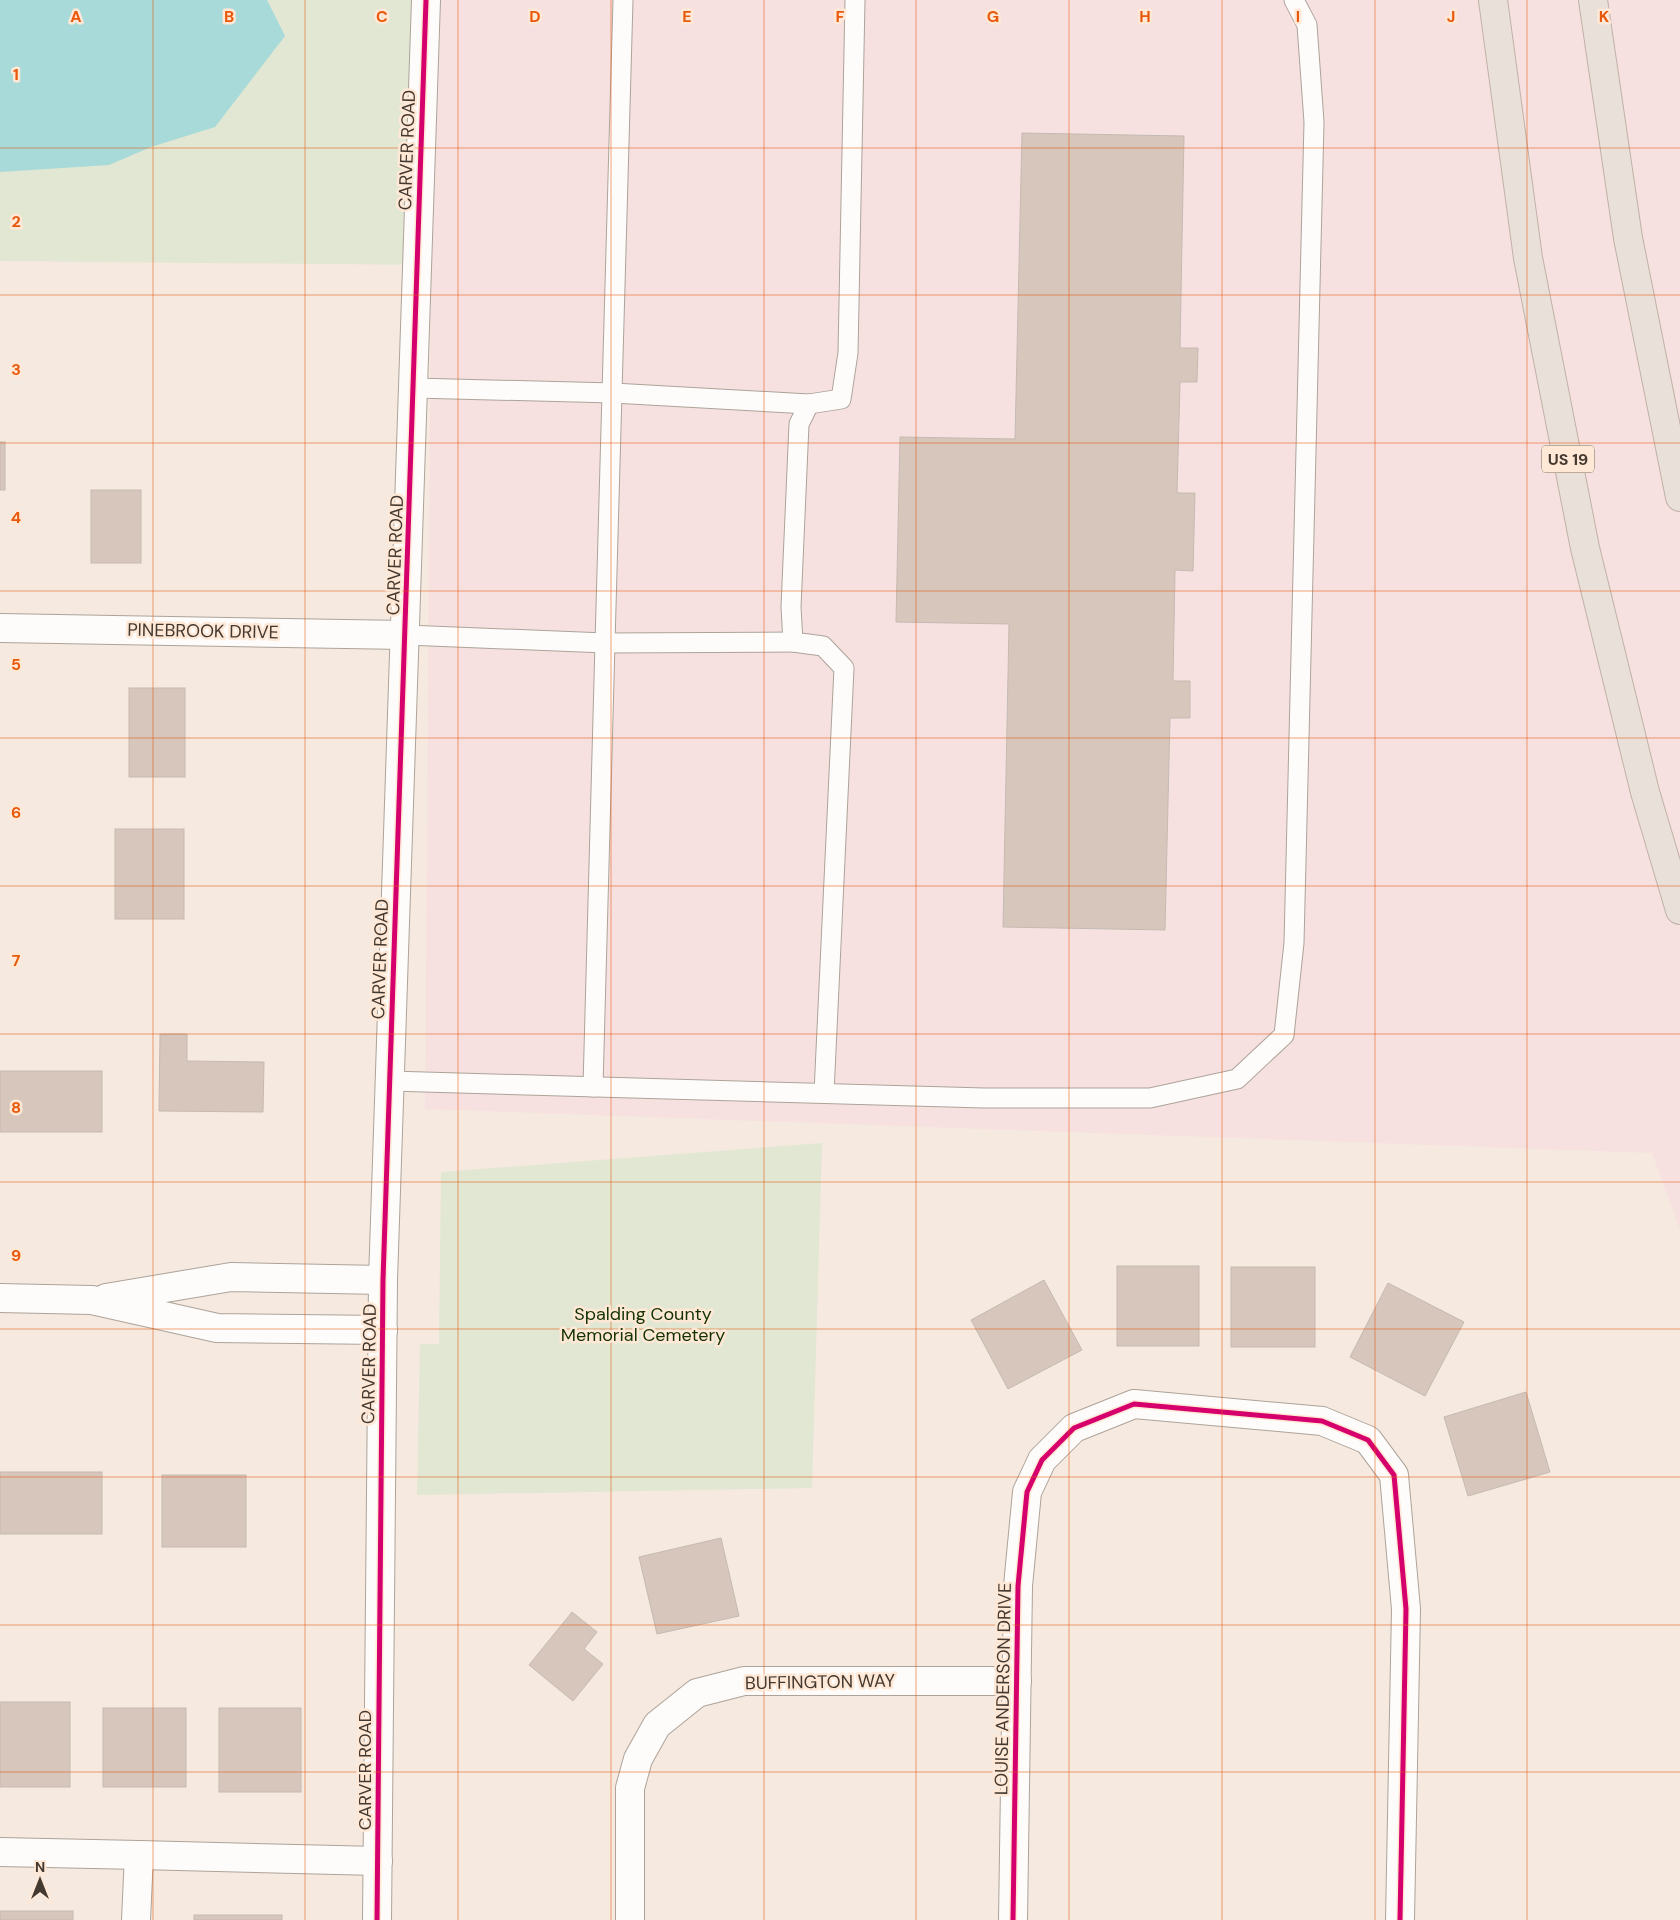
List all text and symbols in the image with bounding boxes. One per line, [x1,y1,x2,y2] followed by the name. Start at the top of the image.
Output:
[70,6,82,27] text: A
[224,6,234,27] text: B
[376,6,388,27] text: C
[529,6,541,27] text: D
[682,6,692,27] text: E
[836,6,845,27] text: F
[987,6,999,27] text: G
[1139,6,1151,27] text: H
[1296,6,1300,27] text: I
[1447,6,1455,27] text: J
[1599,6,1610,27] text: K
[13,64,19,85] text: 1
[393,89,421,211] street label: CARVER ROAD
[11,211,21,232] text: 2
[11,359,21,380] text: 3
[1542,446,1594,472] road number: US 19
[381,494,409,616] street label: CARVER ROAD
[11,507,21,528] text: 4
[127,618,279,644] street label: PINEBROOK DRIVE
[11,654,21,675] text: 5
[11,802,21,823] text: 6
[366,898,394,1020] street label: CARVER ROAD
[12,950,21,971] text: 7
[11,1097,21,1118] text: 8
[11,1245,21,1266] text: 9
[561,1302,725,1347] park label: Spalding County Memorial Cemetery
[356,1304,382,1424] street label: CARVER ROAD
[989,1583,1017,1795] street label: LOUISE ANDERSON DRIVE
[745,1669,896,1695] street label: BUFFINGTON WAY
[353,1710,377,1830] street label: CARVER ROAD
[15,1855,65,1905] north arrow
[35,1858,45,1876] text: N

